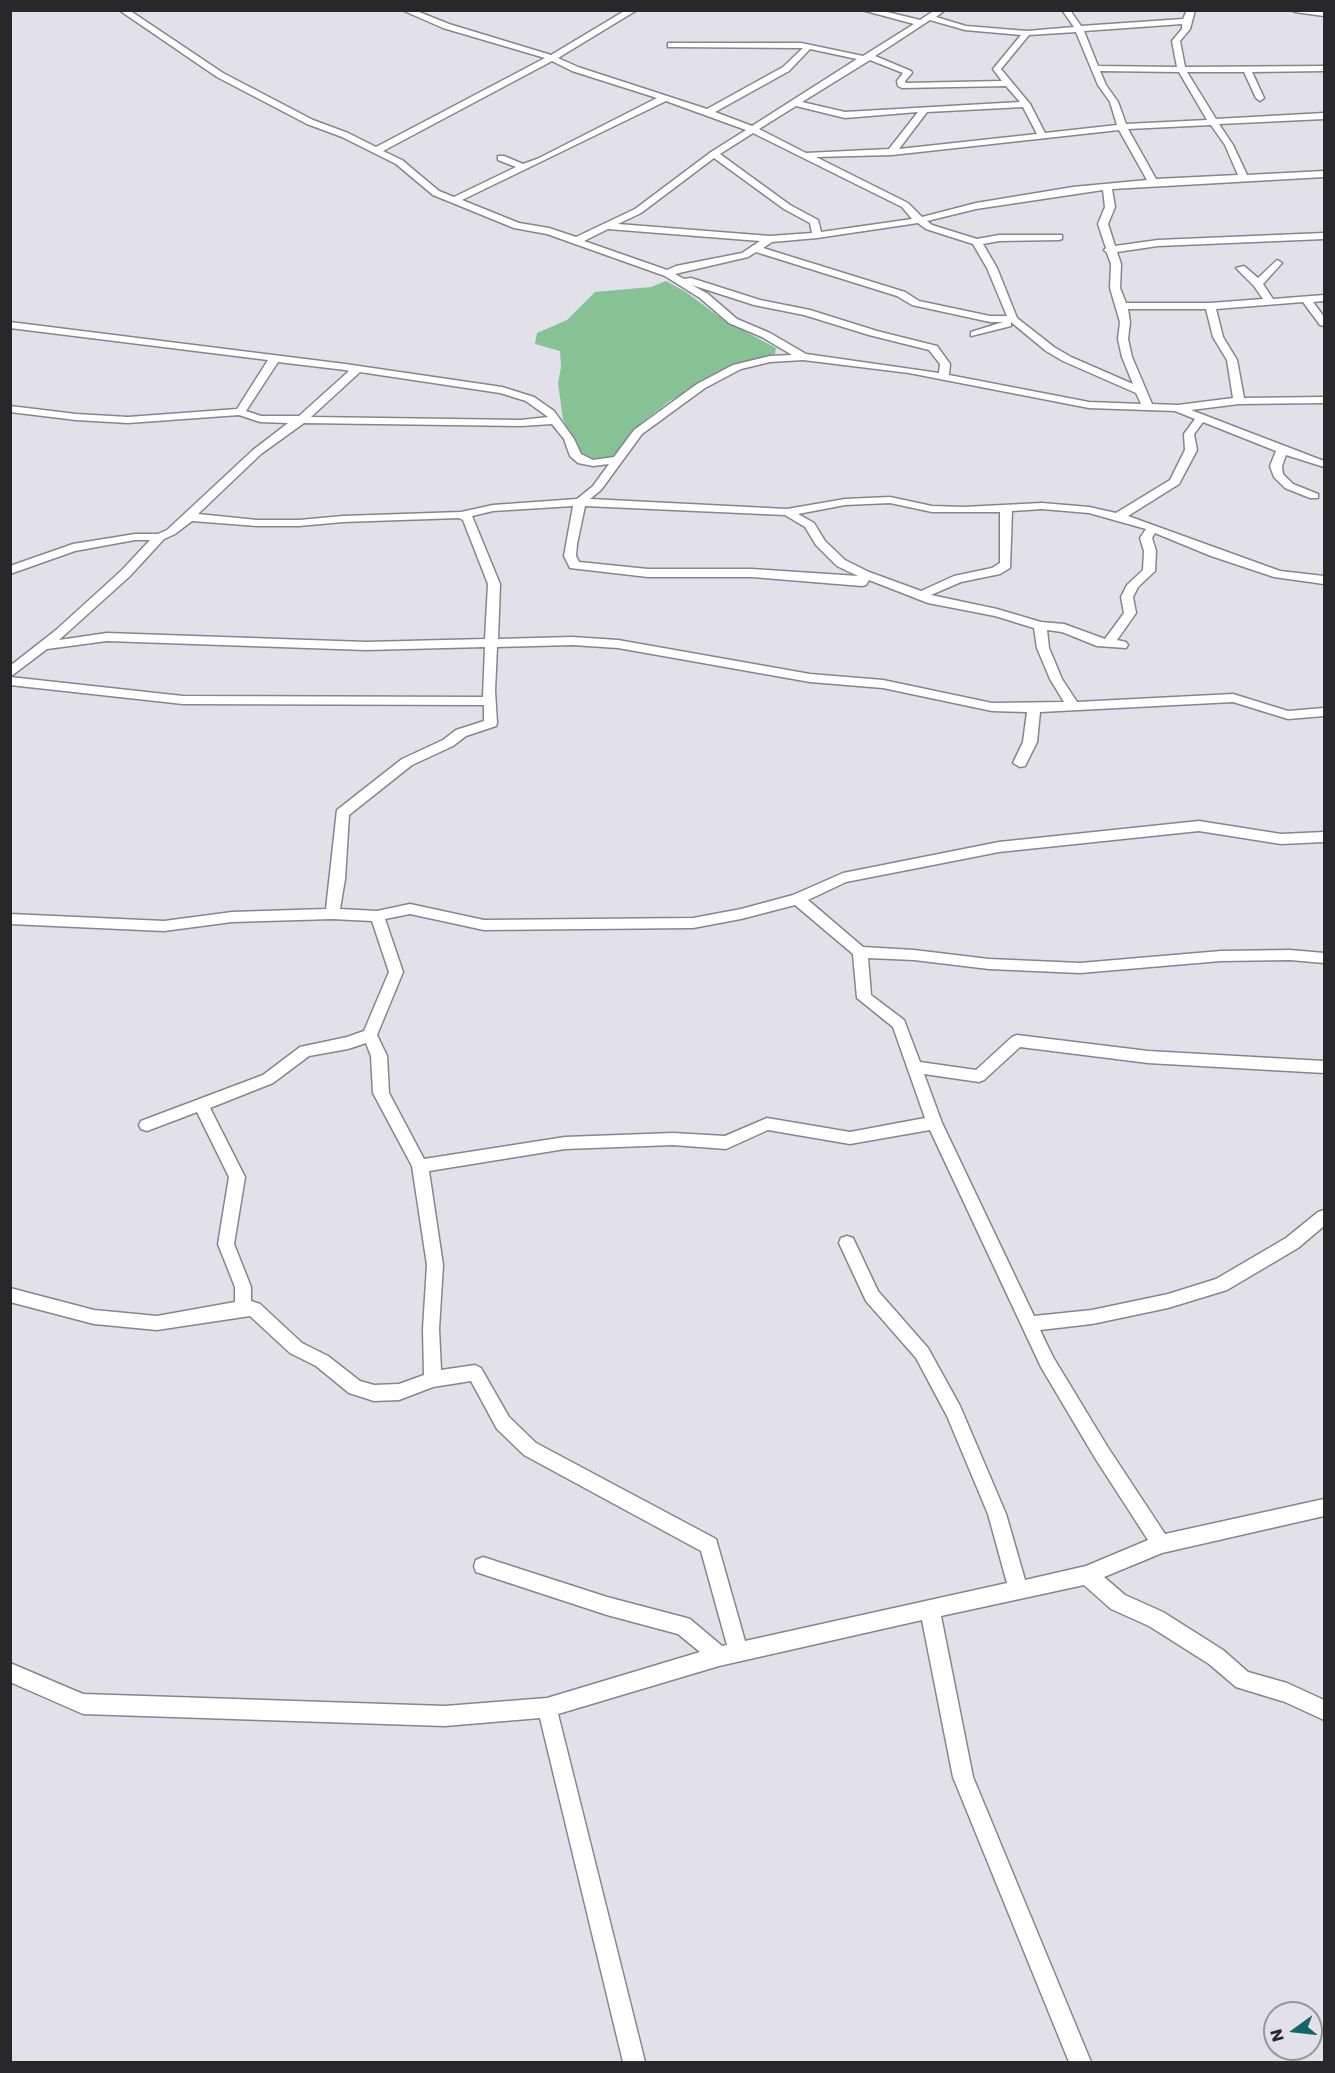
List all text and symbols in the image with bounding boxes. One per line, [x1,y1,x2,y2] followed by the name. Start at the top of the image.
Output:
[1263,2001,1323,2061] north arrow
[1264,2026,1290,2044] text: N

